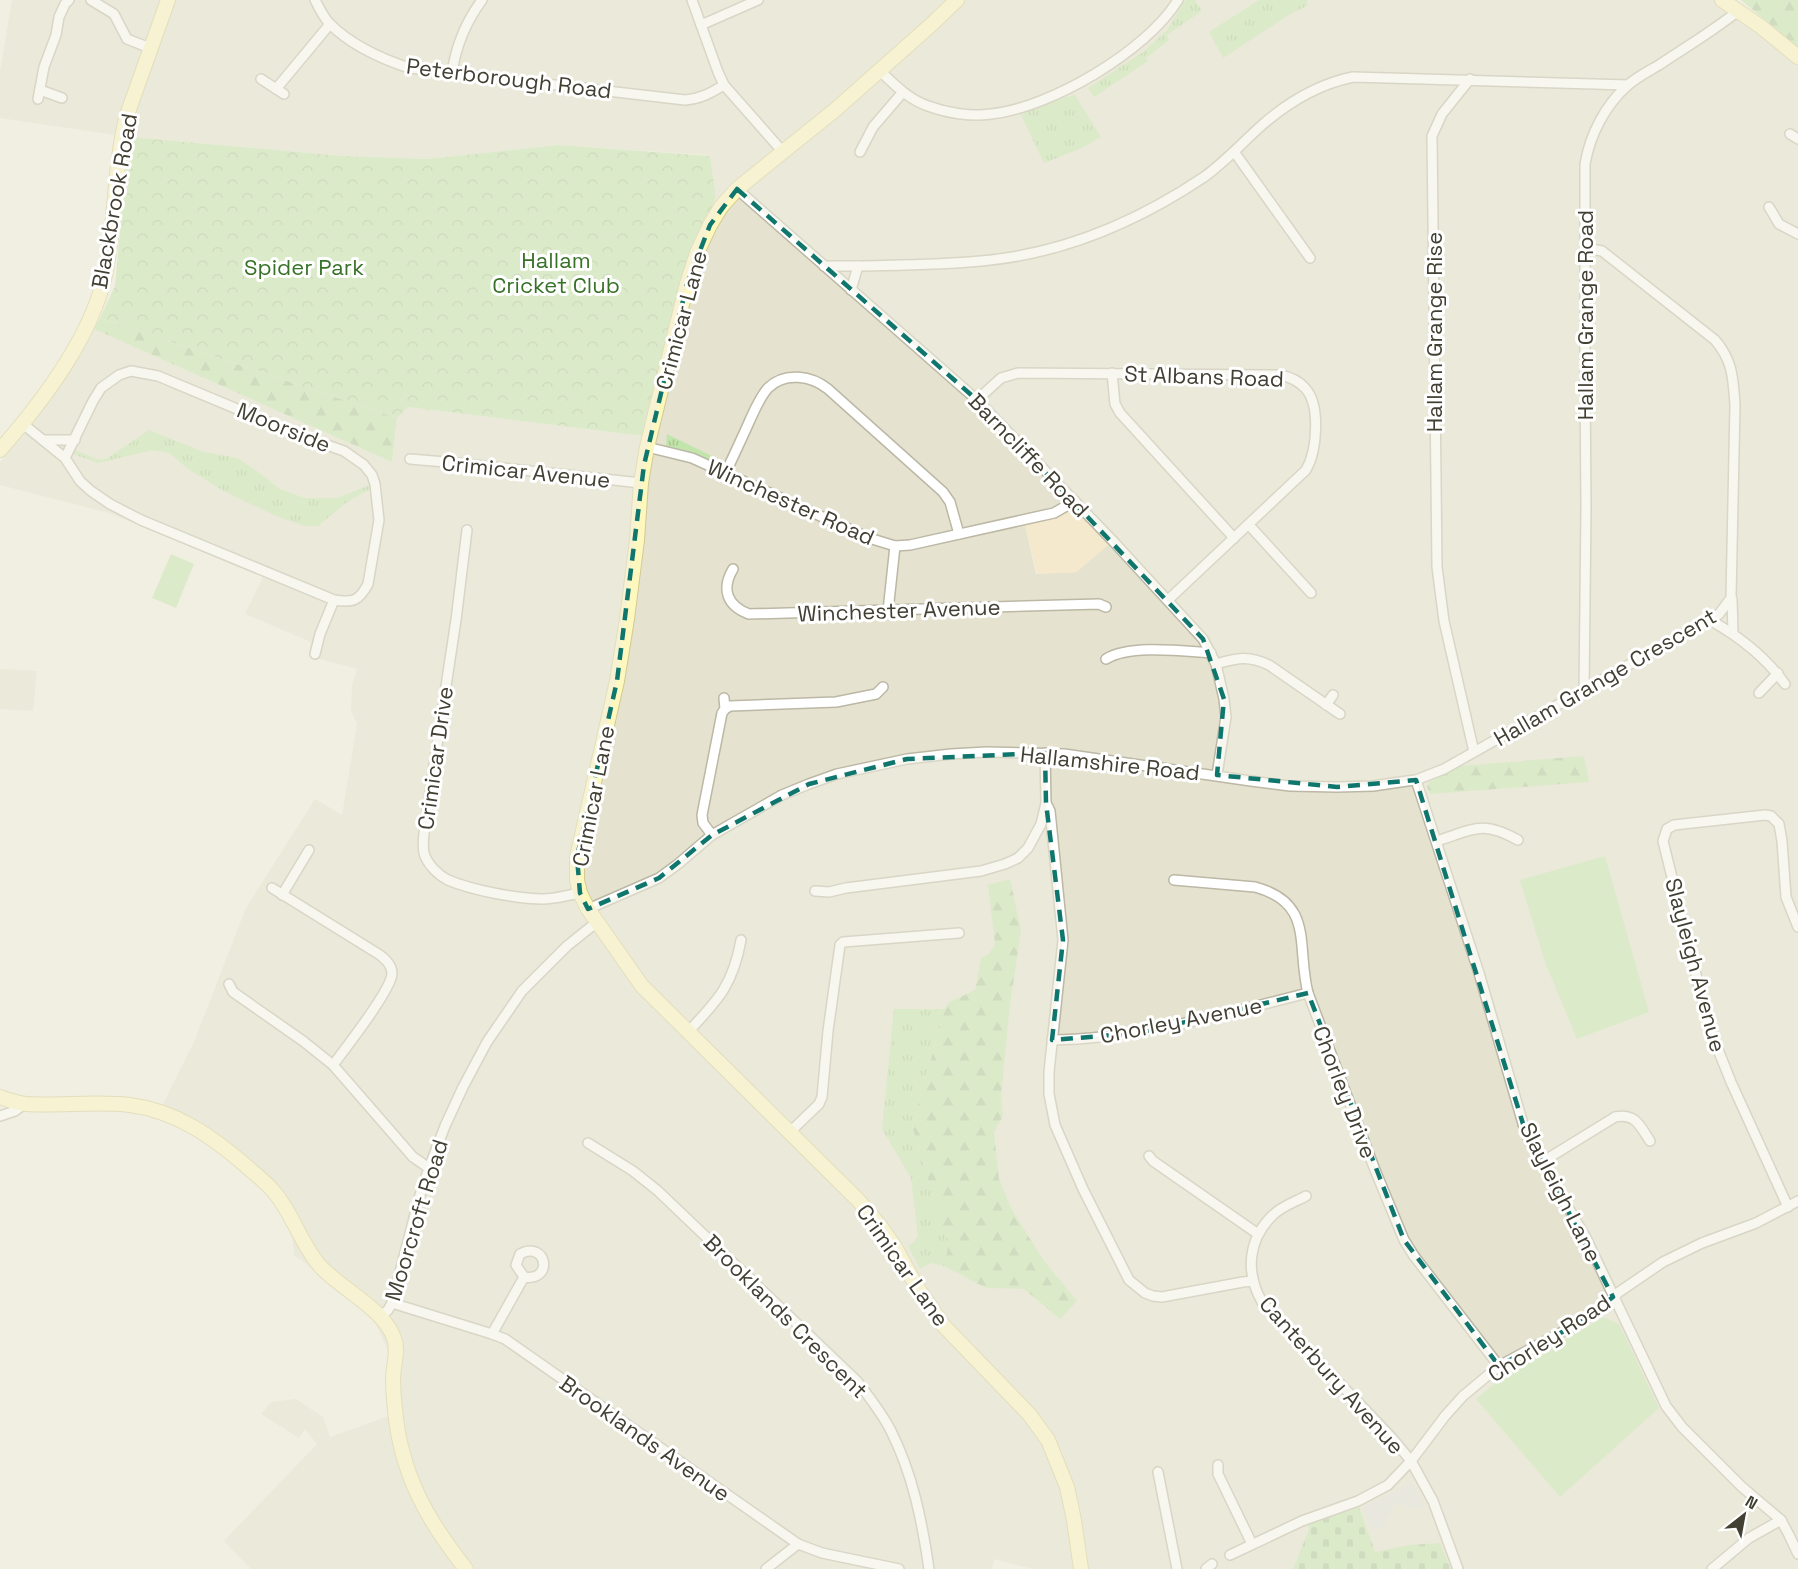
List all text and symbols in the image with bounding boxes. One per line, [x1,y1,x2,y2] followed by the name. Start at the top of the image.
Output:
[405,52,613,104] street label: Peterborough Road
[85,111,143,291] street label: Blackbrook Road
[1571,210,1599,420] street label: Hallam Grange Road
[1420,232,1448,432] street label: Hallam Grange Rise
[492,246,620,299] park label: Hallam Cricket Club
[649,247,713,393] street label: Crimicar Lane
[244,253,364,281] park label: Spider Park
[1124,359,1284,393] street label: St Albans Road
[963,387,1095,523] street label: Barncliffe Road
[233,396,335,458] street label: Moorside
[440,448,612,494] street label: Crimicar Avenue
[703,453,879,551] street label: Winchester Road
[797,592,1001,628] street label: Winchester Avenue
[1489,602,1721,752] street label: Hallam Grange Crescent
[411,684,459,832] street label: Crimicar Drive
[566,723,620,869] street label: Crimicar Lane
[1019,740,1201,786] street label: Hallamshire Road
[1659,875,1733,1055] street label: Slayleigh Avenue
[1098,991,1264,1049] street label: Chorley Avenue
[1307,1022,1383,1162] street label: Chorley Drive
[1514,1117,1608,1267] street label: Slayleigh Lane
[378,1136,454,1304] street label: Moorcroft Road
[851,1198,955,1332] street label: Crimicar Lane
[698,1228,874,1404] street label: Brooklands Crescent
[1482,1288,1616,1388] street label: Chorley Road
[1254,1290,1410,1460] street label: Canterbury Avenue
[554,1369,736,1507] street label: Brooklands Avenue
[1714,1485,1774,1545] north arrow
[1741,1491,1761,1514] text: N

